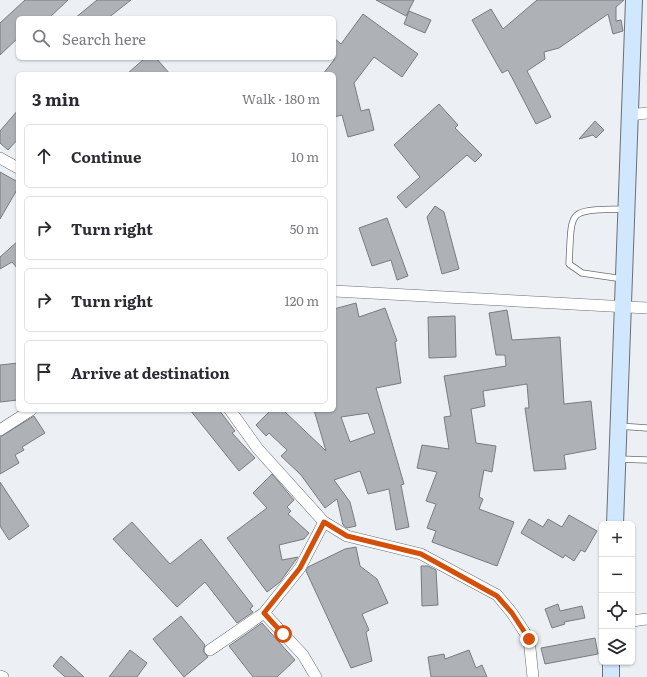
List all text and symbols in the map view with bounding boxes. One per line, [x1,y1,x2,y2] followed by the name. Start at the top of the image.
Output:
[16,16,336,60] search box
[30,27,52,49] icon: search
[62,27,146,50] text: Search here
[32,86,80,111] text: 3 min
[242,89,320,108] text: Walk · 180 m
[33,145,55,167] icon: ahead
[71,145,141,168] text: Continue
[291,147,319,166] text: 10 m
[33,217,55,239] icon: right
[71,217,153,240] text: Turn right
[290,219,319,238] text: 50 m
[33,289,55,311] icon: right
[71,289,153,312] text: Turn right
[284,291,319,310] text: 120 m
[33,361,55,383] icon: arrive
[71,361,230,384] text: Arrive at destination
[599,521,635,665] map controls
[599,521,635,557] button: +
[599,557,635,593] button: −
[599,593,635,629] button: locate
[274,625,292,643] route start
[599,629,635,665] button: layers
[520,630,538,648] route end

